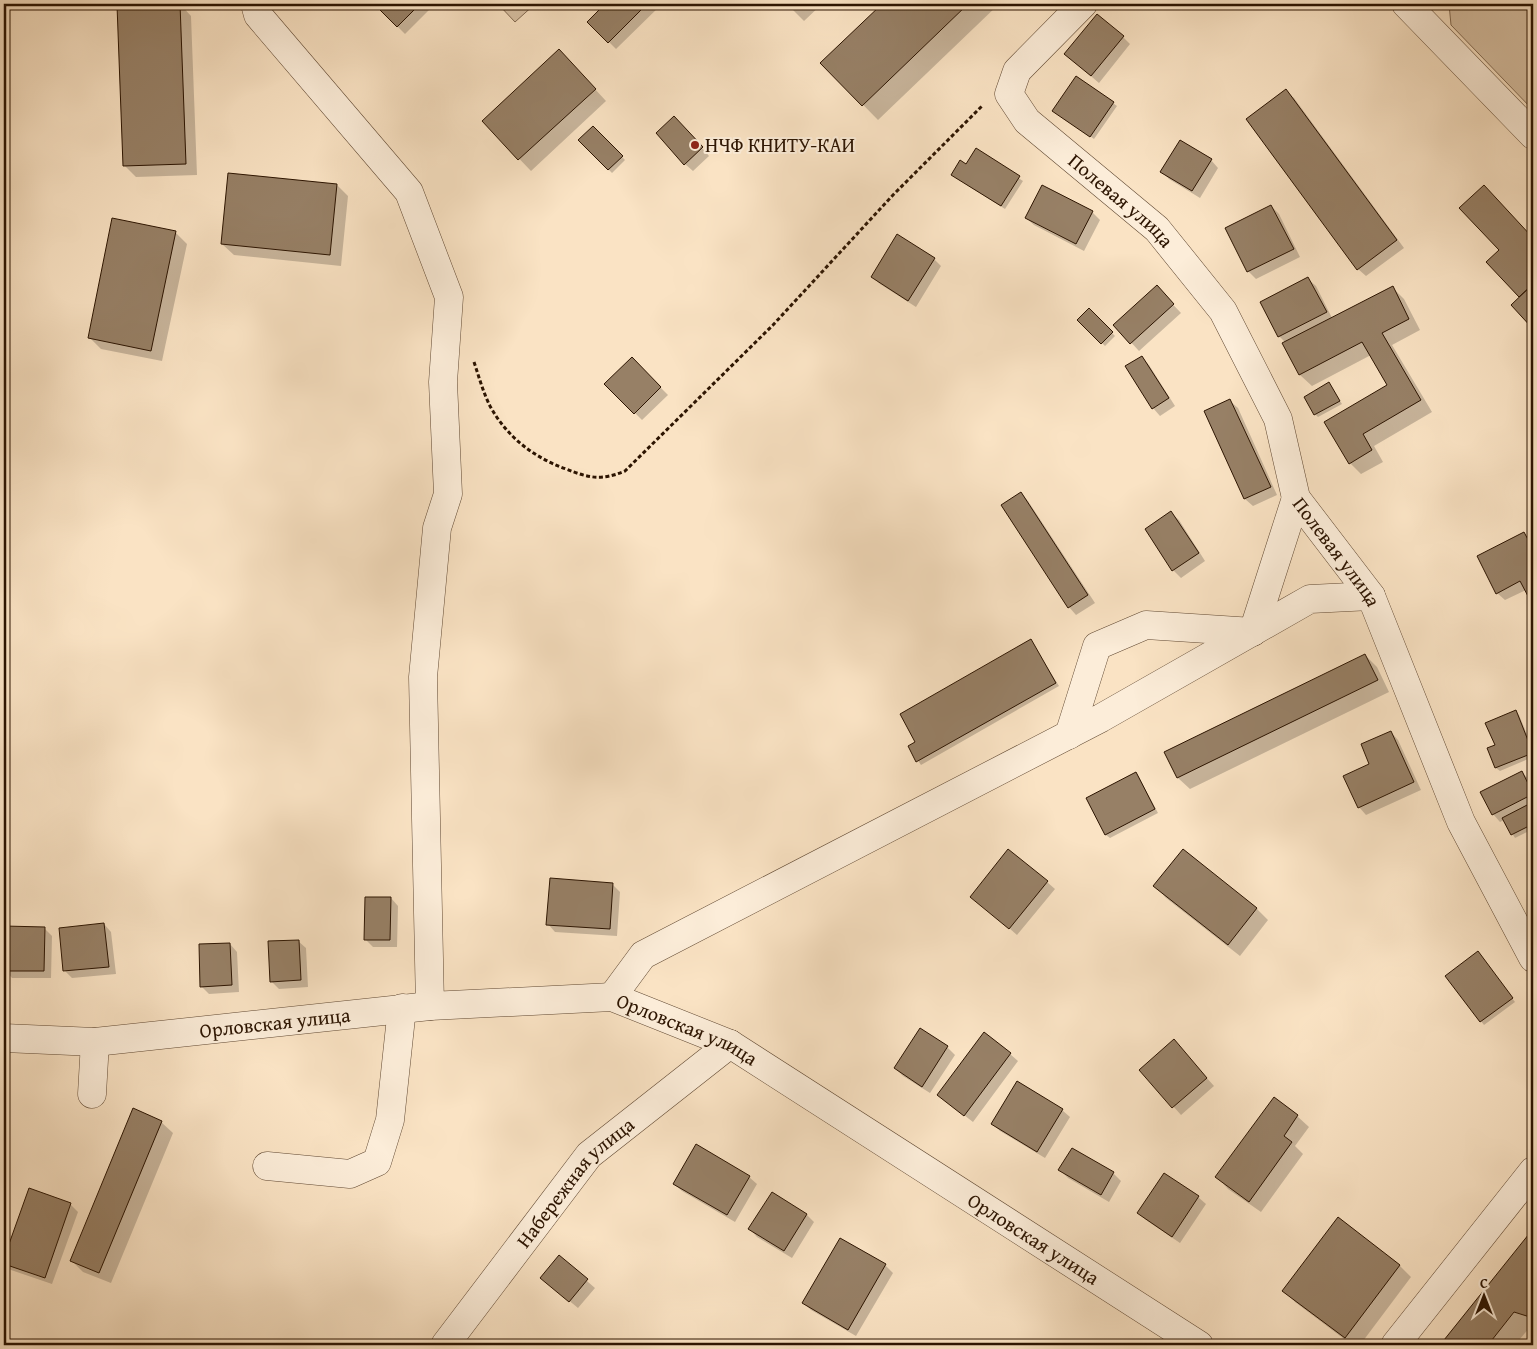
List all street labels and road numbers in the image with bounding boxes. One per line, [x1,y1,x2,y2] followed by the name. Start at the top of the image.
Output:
[1062,146,1181,254] street label: Полевая улица
[1286,490,1389,611] street label: Полевая улица
[612,985,764,1072] street label: Орловская улица
[198,1000,352,1045] street label: Орловская улица
[509,1109,641,1253] street label: Набережная улица
[962,1185,1106,1292] street label: Орловская улица

